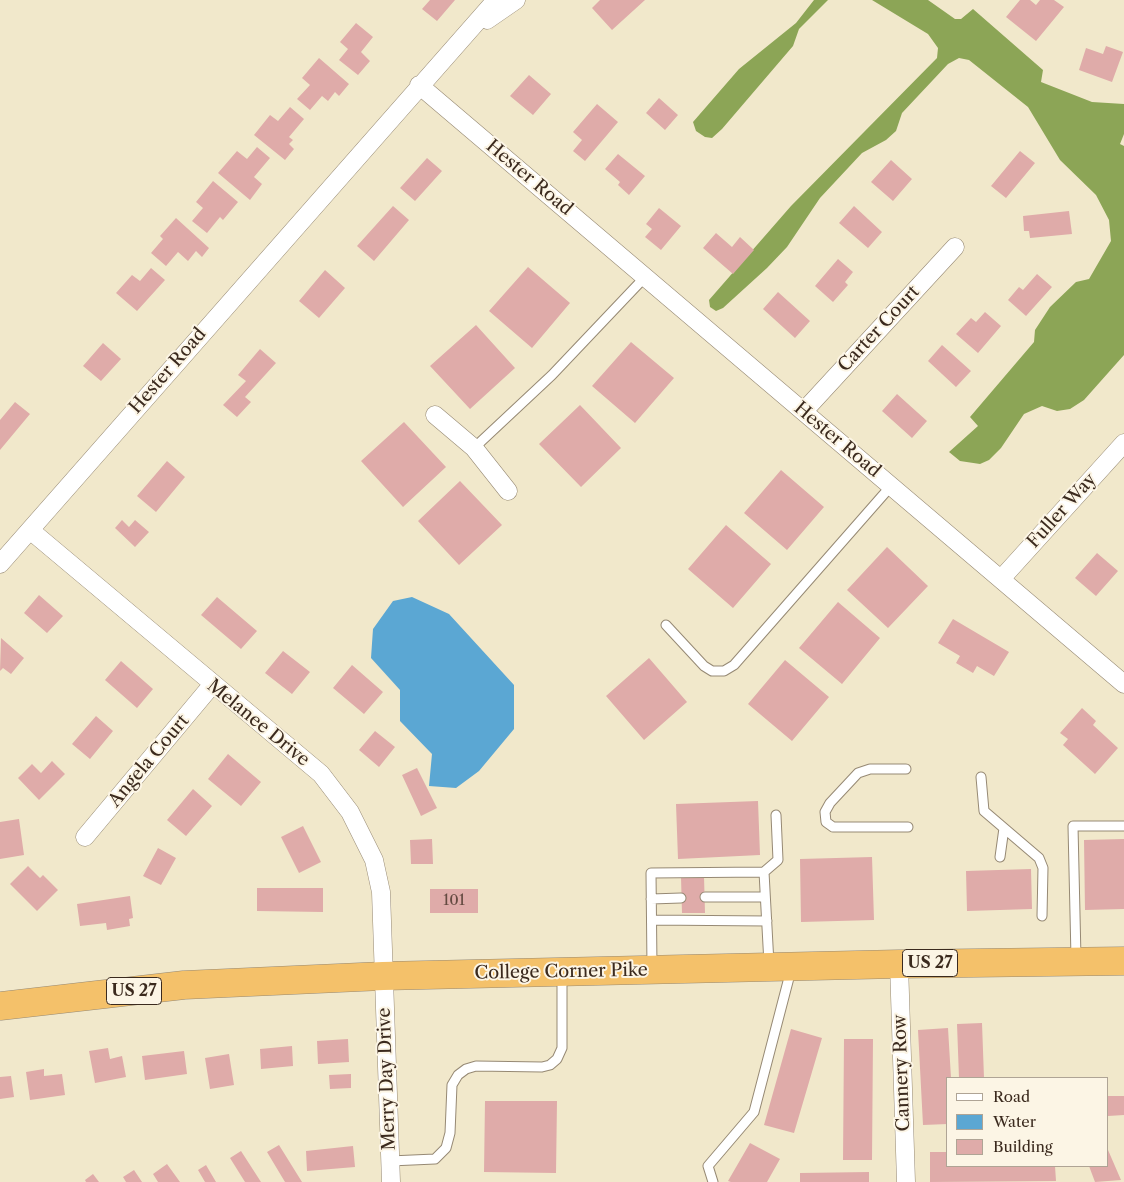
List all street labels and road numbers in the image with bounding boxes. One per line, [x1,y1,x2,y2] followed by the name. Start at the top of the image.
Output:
[481,136,577,220] street label: Hester Road
[834,282,924,376] street label: Carter Court
[125,324,211,418] street label: Hester Road
[789,398,885,482] street label: Hester Road
[1023,469,1101,553] street label: Fuller Way
[202,675,314,771] street label: Melanee Drive
[104,711,194,811] street label: Angela Court
[902,950,958,976] road number: US 27
[474,960,648,984] street label: College Corner Pike
[106,978,162,1004] road number: US 27
[374,1007,400,1151] street label: Merry Day Drive
[889,1014,915,1132] street label: Cannery Row

